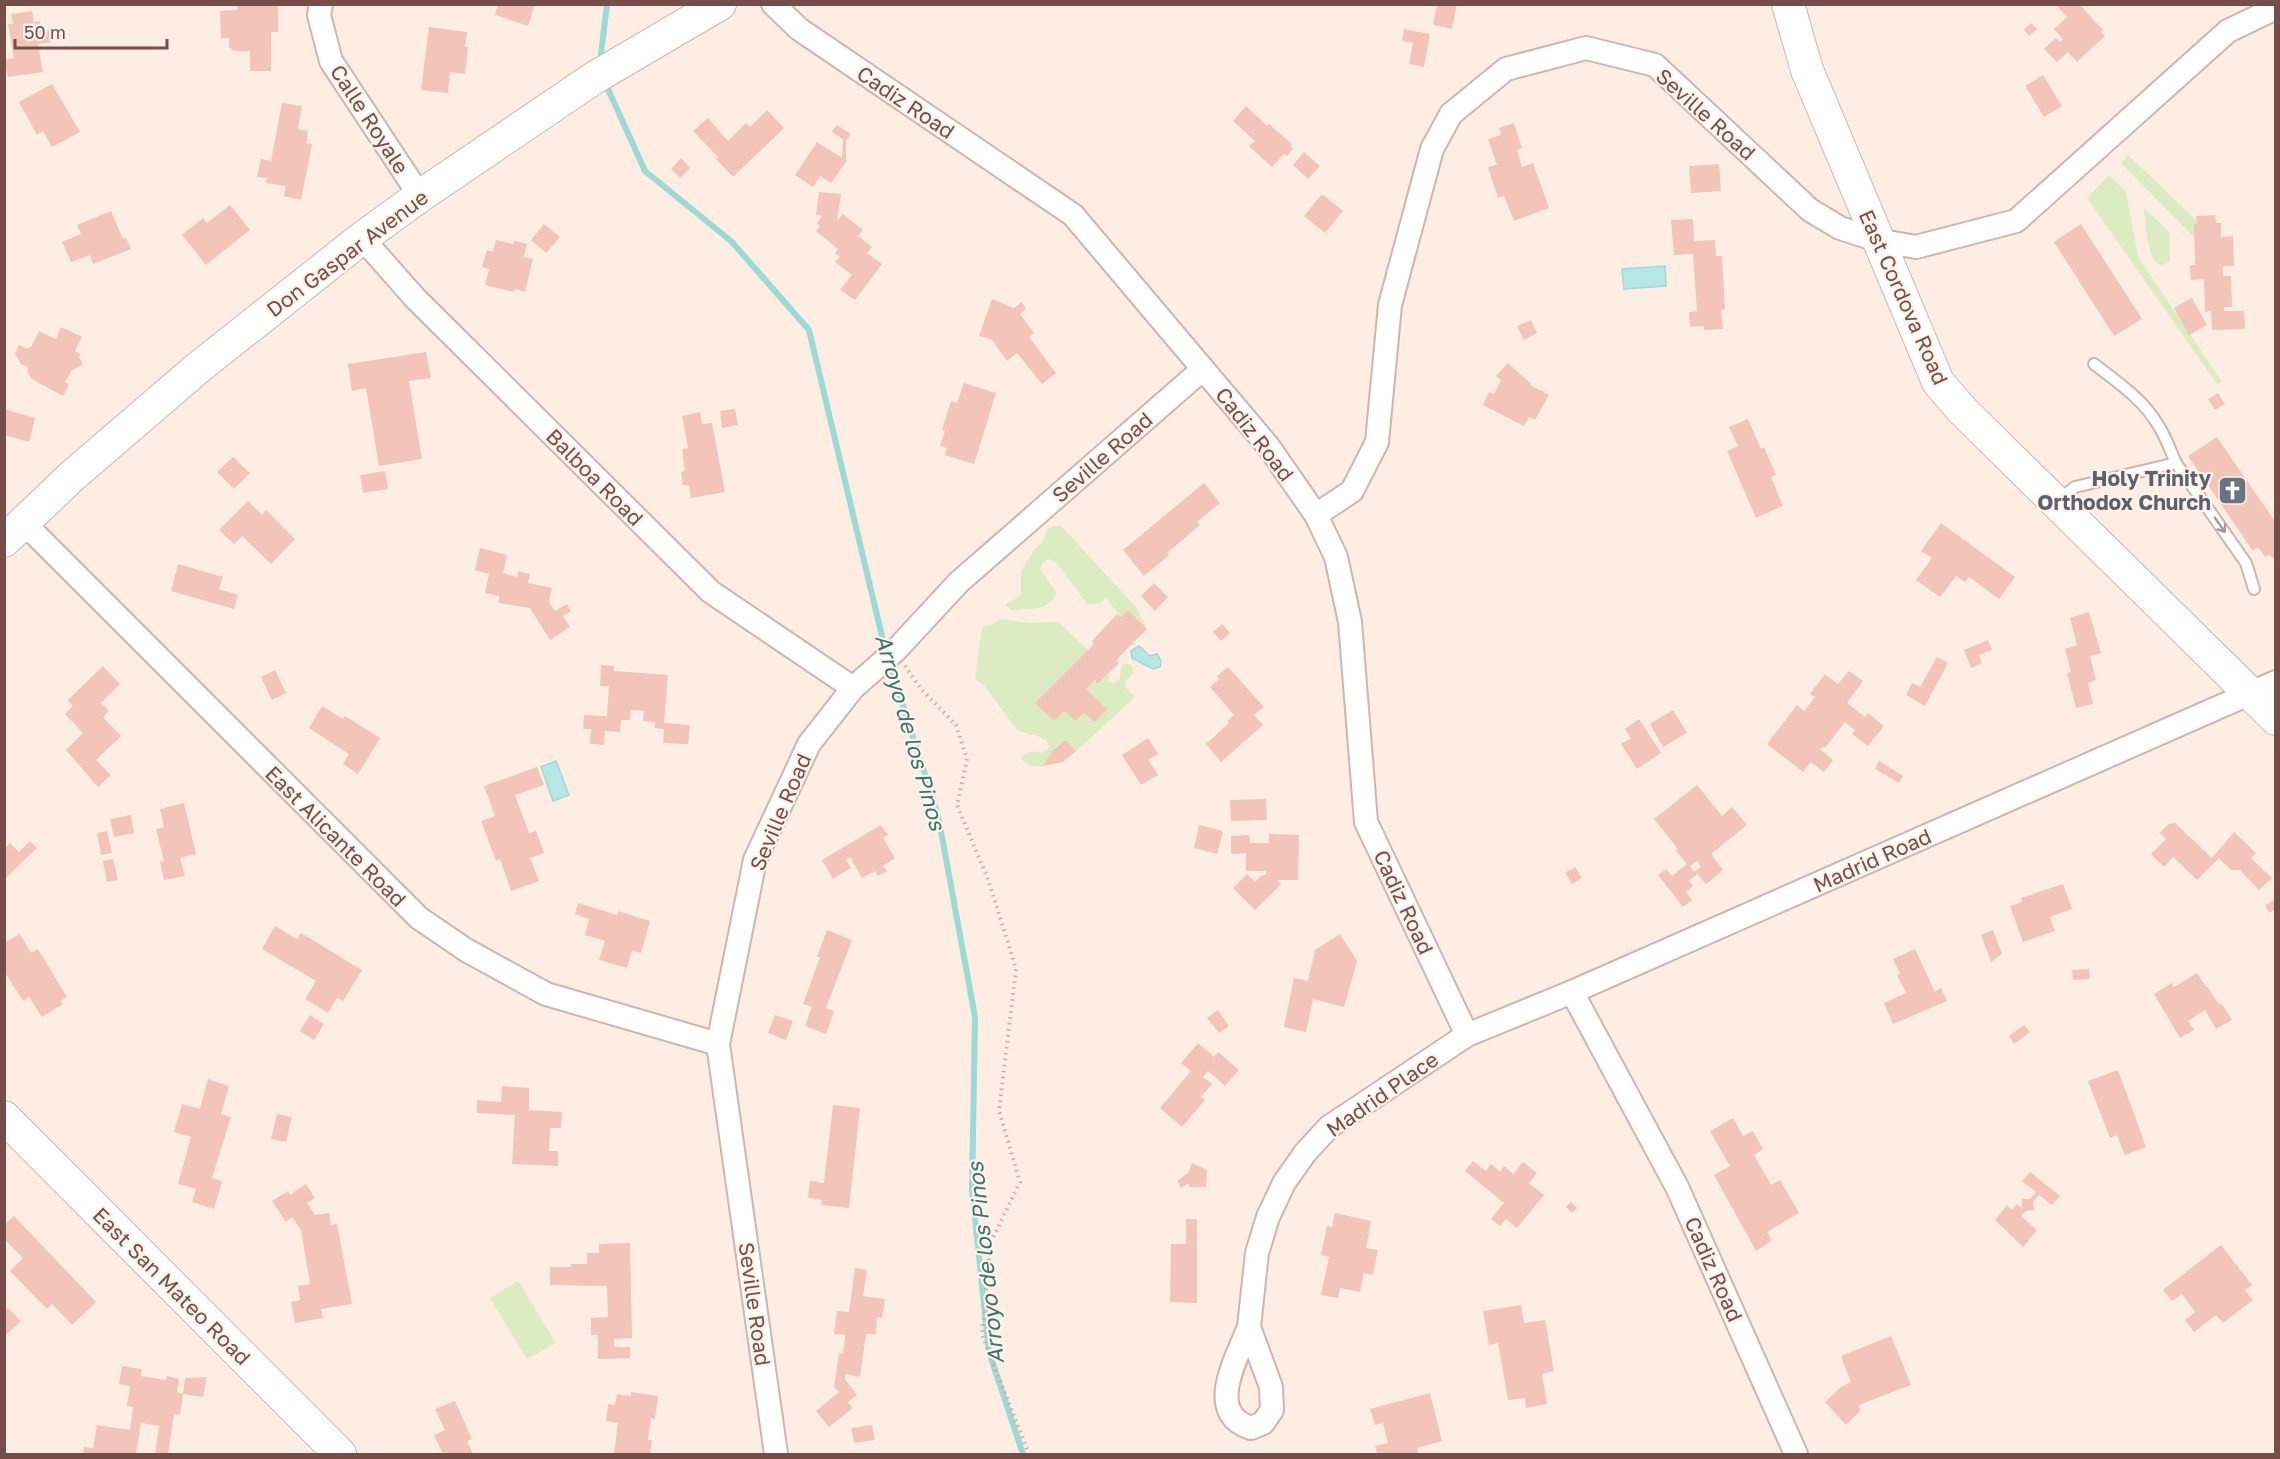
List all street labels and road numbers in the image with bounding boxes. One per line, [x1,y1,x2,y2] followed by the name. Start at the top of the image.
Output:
[325,60,415,178] street label: Calle Royale
[852,60,960,144] street label: Cadiz Road
[1651,63,1761,165] street label: Seville Road
[261,184,433,322] street label: Don Gaspar Avenue
[1854,205,1954,389] street label: East Cordova Road
[1210,382,1300,486] street label: Cadiz Road
[1046,406,1158,508] street label: Seville Road
[541,423,649,531] street label: Balboa Road
[744,750,816,874] street label: Seville Road
[260,760,412,912] street label: East Alicante Road
[1809,822,1935,898] street label: Madrid Road
[1369,846,1439,958] street label: Cadiz Road
[1321,1046,1443,1142] street label: Madrid Place
[88,1202,256,1370] street label: East San Mateo Road
[1679,1213,1749,1325] street label: Cadiz Road
[733,1240,777,1368] street label: Seville Road

